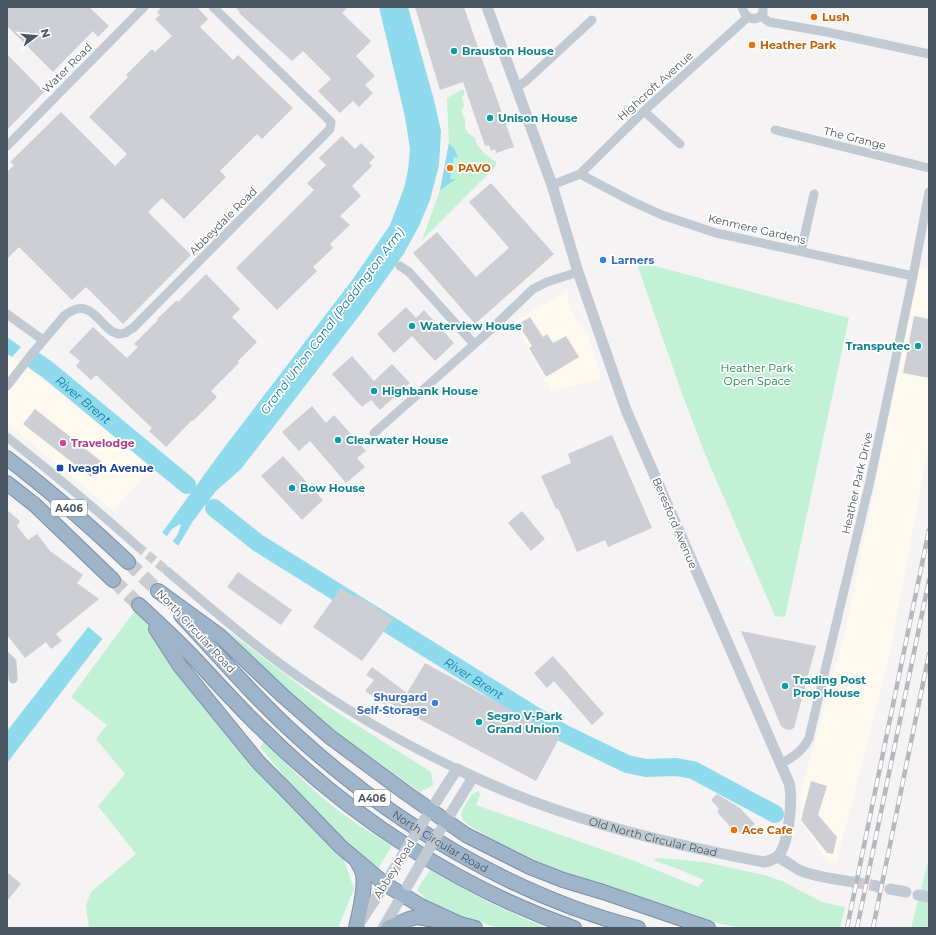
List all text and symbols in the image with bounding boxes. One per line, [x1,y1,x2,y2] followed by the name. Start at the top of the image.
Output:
[822,10,850,24] place label: Lush
[809,12,819,22] marker: Lush
[16,16,56,56] north arrow
[38,27,54,39] text: N
[760,38,837,52] place label: Heather Park
[39,40,95,96] street label: Water Road
[747,40,757,50] marker: Heather Park
[462,44,554,58] place label: Brauston House
[449,46,459,56] marker: Brauston House
[614,48,696,124] street label: Highcroft Avenue
[498,111,578,125] place label: Unison House
[485,113,495,123] marker: Unison House
[822,123,888,153] street label: The Grange
[458,161,491,175] place label: PAVO
[445,163,455,173] marker: PAVO
[186,184,260,258] street label: Abbeydale Road
[707,211,808,247] street label: Kenmere Gardens
[257,225,407,417] water label: Grand Union Canal (Paddington Arm)
[611,253,655,267] place label: Larners
[598,255,608,265] marker: Larners
[420,319,522,333] place label: Waterview House
[407,321,417,331] marker: Waterview House
[846,339,910,353] place label: Transputec
[913,341,923,351] marker: Transputec
[721,361,794,388] park label: Heather Park Open Space
[53,372,114,427] water label: River Brent
[382,384,478,398] place label: Highbank House
[369,386,379,396] marker: Highbank House
[838,430,876,536] street label: Heather Park Drive
[346,433,448,447] place label: Clearwater House
[333,435,343,445] marker: Clearwater House
[71,436,135,450] place label: Travelodge
[58,438,68,448] marker: Travelodge
[68,461,154,475] place label: Iveagh Avenue
[55,463,65,473] marker: Iveagh Avenue
[649,475,701,571] street label: Beresford Avenue
[300,481,365,495] place label: Bow House
[287,483,297,493] marker: Bow House
[51,500,87,516] road number: A406
[154,586,238,676] street label: North Circular Road
[442,654,507,702] water label: River Brent
[793,673,866,700] place label: Trading Post Prop House
[780,681,790,691] marker: Trading Post Prop House
[357,690,427,717] place label: Shurgard Self-Storage
[430,698,440,708] marker: Shurgard Self-Storage
[487,709,563,736] place label: Segro V-Park Grand Union
[474,717,484,727] marker: Segro V-Park Grand Union
[354,790,390,806] road number: A406
[390,807,491,876] street label: North Circular Road
[587,814,719,860] street label: Old North Circular Road
[741,823,793,837] place label: Ace Cafe
[729,825,739,835] marker: Ace Cafe
[370,837,418,901] street label: Abbey Road

